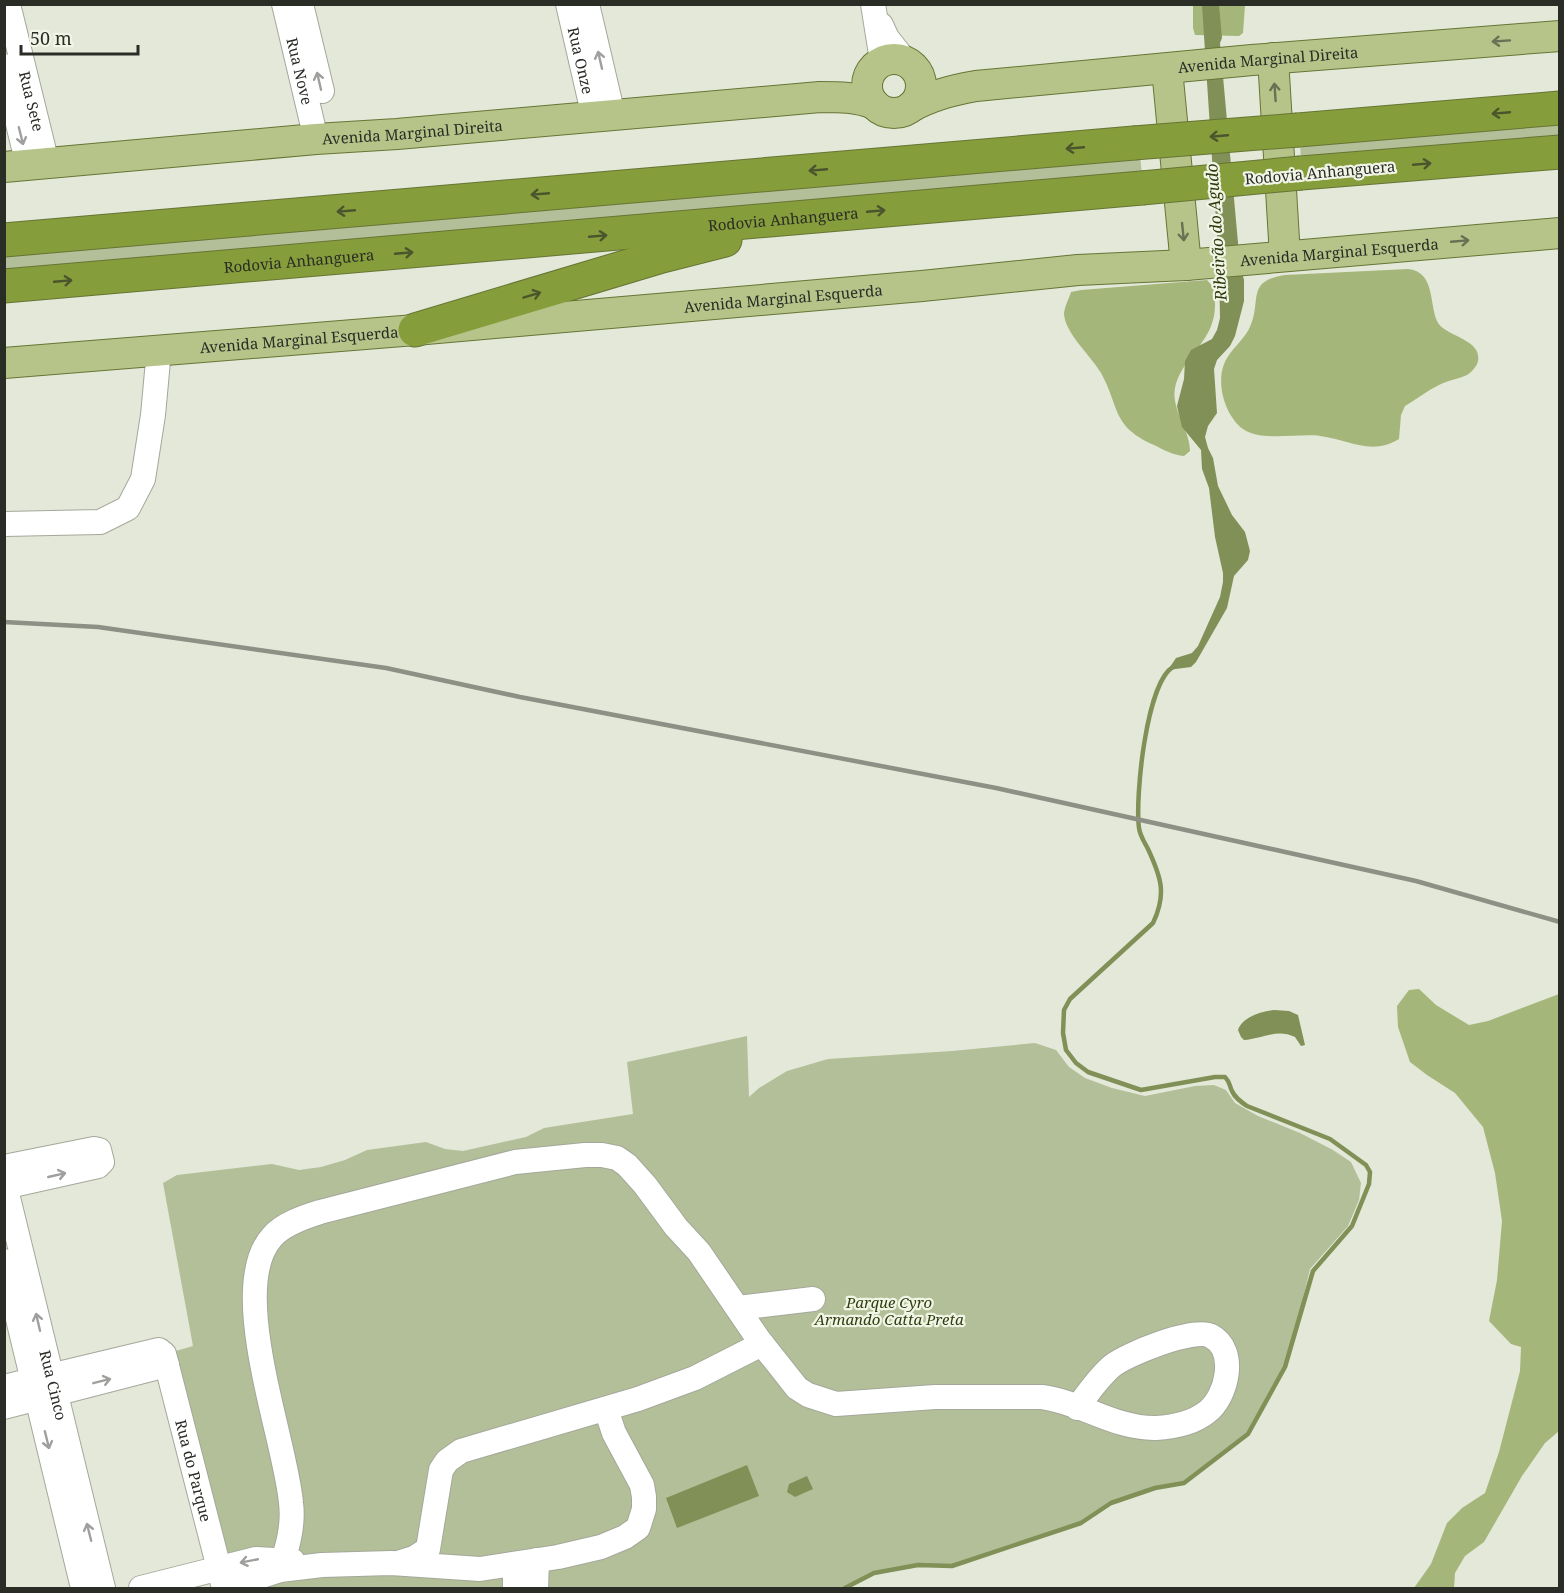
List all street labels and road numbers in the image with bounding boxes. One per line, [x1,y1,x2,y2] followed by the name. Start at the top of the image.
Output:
[564,25,598,96] street label: Rua Onze
[282,35,318,107] street label: Rua Nove
[1177,42,1359,77] street label: Avenida Marginal Direita
[15,69,49,133] street label: Rua Sete
[322,115,504,149] street label: Avenida Marginal Direita
[1244,155,1396,189] street label: Rodovia Anhanguera
[707,202,859,235] street label: Rodovia Anhanguera
[1239,233,1439,270] street label: Avenida Marginal Esquerda
[223,244,375,277] street label: Rodovia Anhanguera
[683,279,883,317] street label: Avenida Marginal Esquerda
[199,321,399,357] street label: Avenida Marginal Esquerda
[35,1348,72,1422] street label: Rua Cinco
[171,1417,217,1524] street label: Rua do Parque

